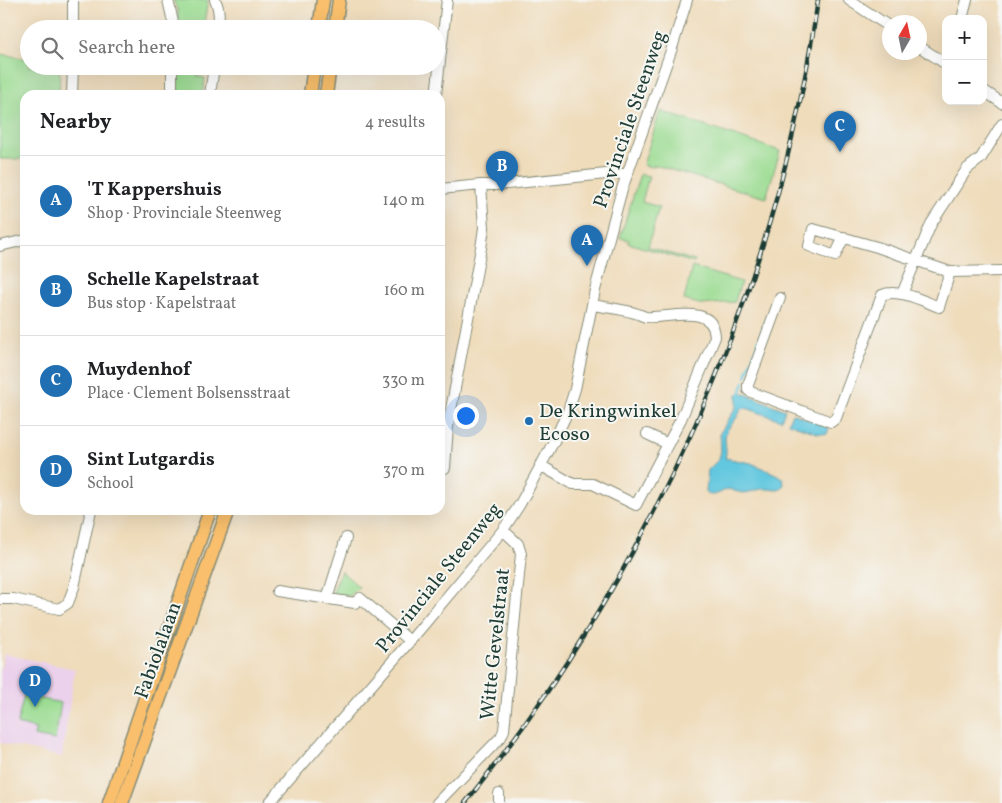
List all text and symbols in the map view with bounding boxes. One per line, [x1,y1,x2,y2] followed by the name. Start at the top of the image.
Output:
[882,15,927,60] north arrow
[942,15,987,105] map controls
[942,15,987,60] button: +
[20,20,445,75] search box
[587,27,674,212] street label: Provinciale Steenweg
[38,34,66,62] icon: search
[78,35,175,61] text: Search here
[942,60,987,105] button: −
[40,108,111,137] text: Nearby
[824,111,856,152] pin: C
[365,112,425,134] text: 4 results
[486,151,518,192] pin: B
[87,177,222,203] text: 'T Kappershuis
[50,190,62,212] text: A
[383,190,425,212] text: 140 m
[87,203,282,225] text: Shop · Provinciale Steenweg
[571,225,603,266] pin: A
[87,267,259,293] text: Schelle Kapelstraat
[51,280,61,302] text: B
[384,280,425,302] text: 160 m
[87,293,236,315] text: Bus stop · Kapelstraat
[87,357,191,383] text: Muydenhof
[51,370,61,392] text: C
[382,370,425,392] text: 330 m
[87,383,291,405] text: Place · Clement Bolsensstraat
[539,398,677,449] place label: De Kringwinkel Ecoso
[453,403,479,429] your location
[523,415,535,427] marker: De Kringwinkel Ecoso
[87,447,215,473] text: Sint Lutgardis
[50,460,62,482] text: D
[383,460,425,482] text: 370 m
[87,473,134,495] text: School
[370,497,509,659] street label: Provinciale Steenweg
[474,567,518,722] street label: Witte Gevelstraat
[128,598,189,703] street label: Fabiolalaan
[19,666,51,707] pin: D

